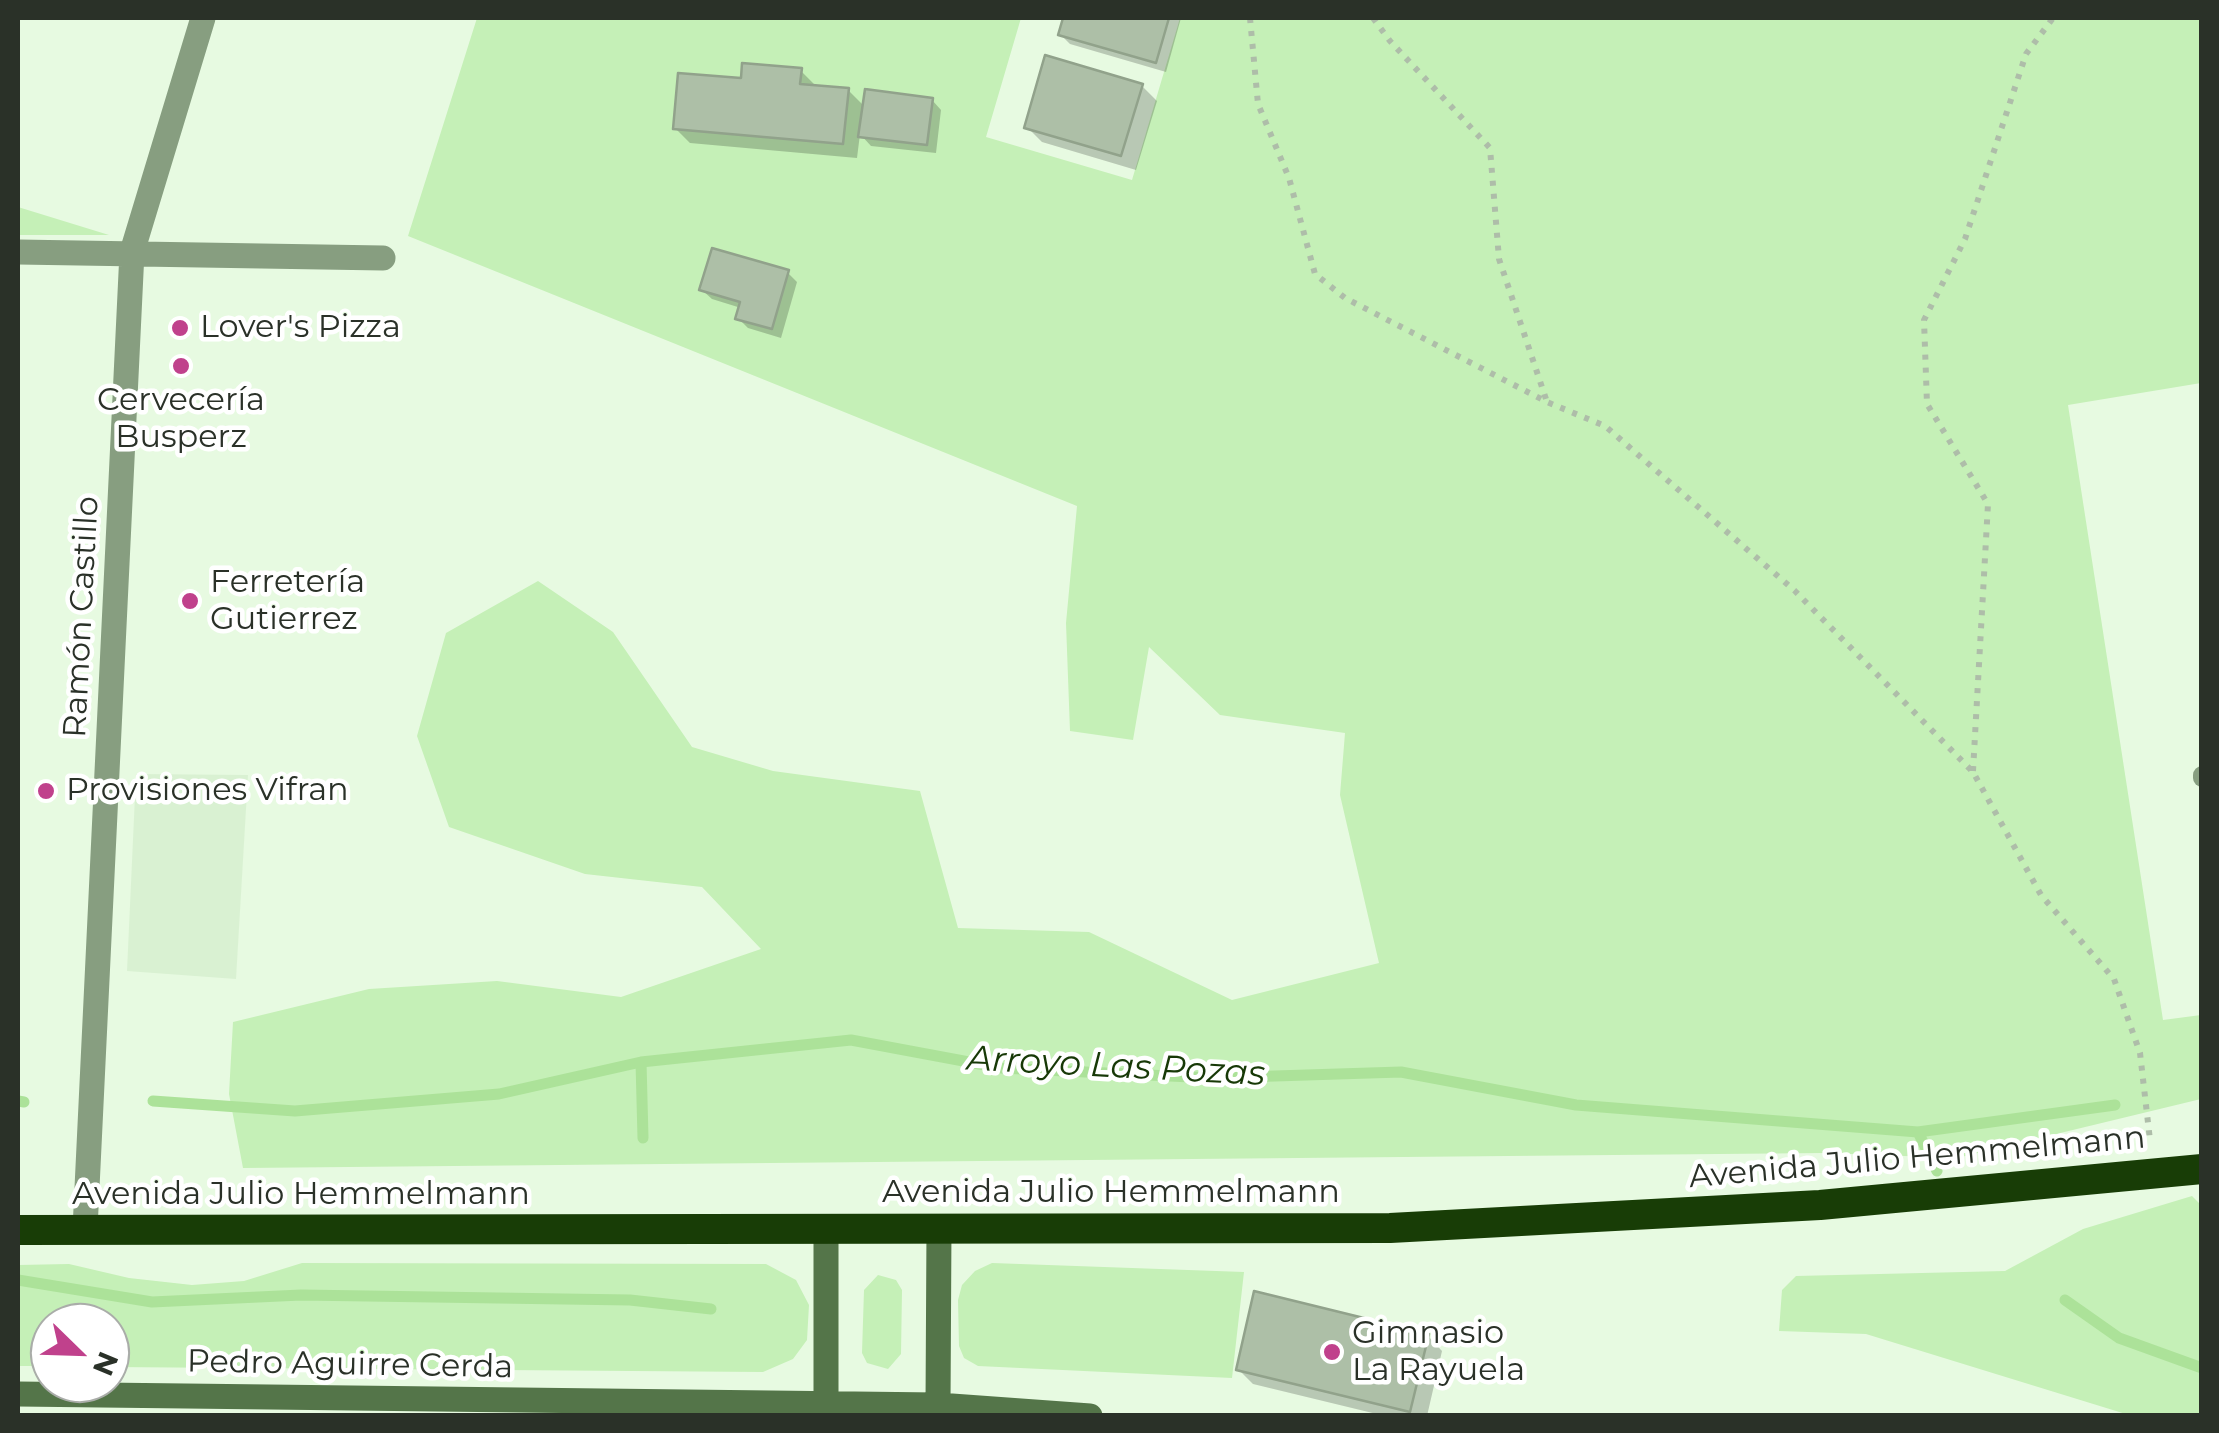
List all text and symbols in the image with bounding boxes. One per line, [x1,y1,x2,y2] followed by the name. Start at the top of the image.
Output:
[200,309,401,347] place label: Lover's Pizza
[169,317,191,339] marker: Lover's Pizza
[170,355,192,377] marker: Cervecería Busperz
[97,382,265,457] place label: Cervecería Busperz
[57,495,107,739] street label: Ramón Castillo
[210,564,365,639] place label: Ferretería Gutierrez
[179,590,201,612] marker: Ferretería Gutierrez
[66,772,349,810] place label: Provisiones Vifran
[35,780,57,802] marker: Provisiones Vifran
[966,1038,1266,1096] water label: Arroyo Las Pozas
[1687,1119,2147,1197] street label: Avenida Julio Hemmelmann
[882,1174,1340,1212] street label: Avenida Julio Hemmelmann
[72,1176,530,1214] street label: Avenida Julio Hemmelmann
[30,1303,130,1403] north arrow
[1352,1315,1525,1390] place label: Gimnasio La Rayuela
[1321,1341,1343,1363] marker: Gimnasio La Rayuela
[187,1343,513,1387] street label: Pedro Aguirre Cerda
[86,1347,126,1381] text: N

